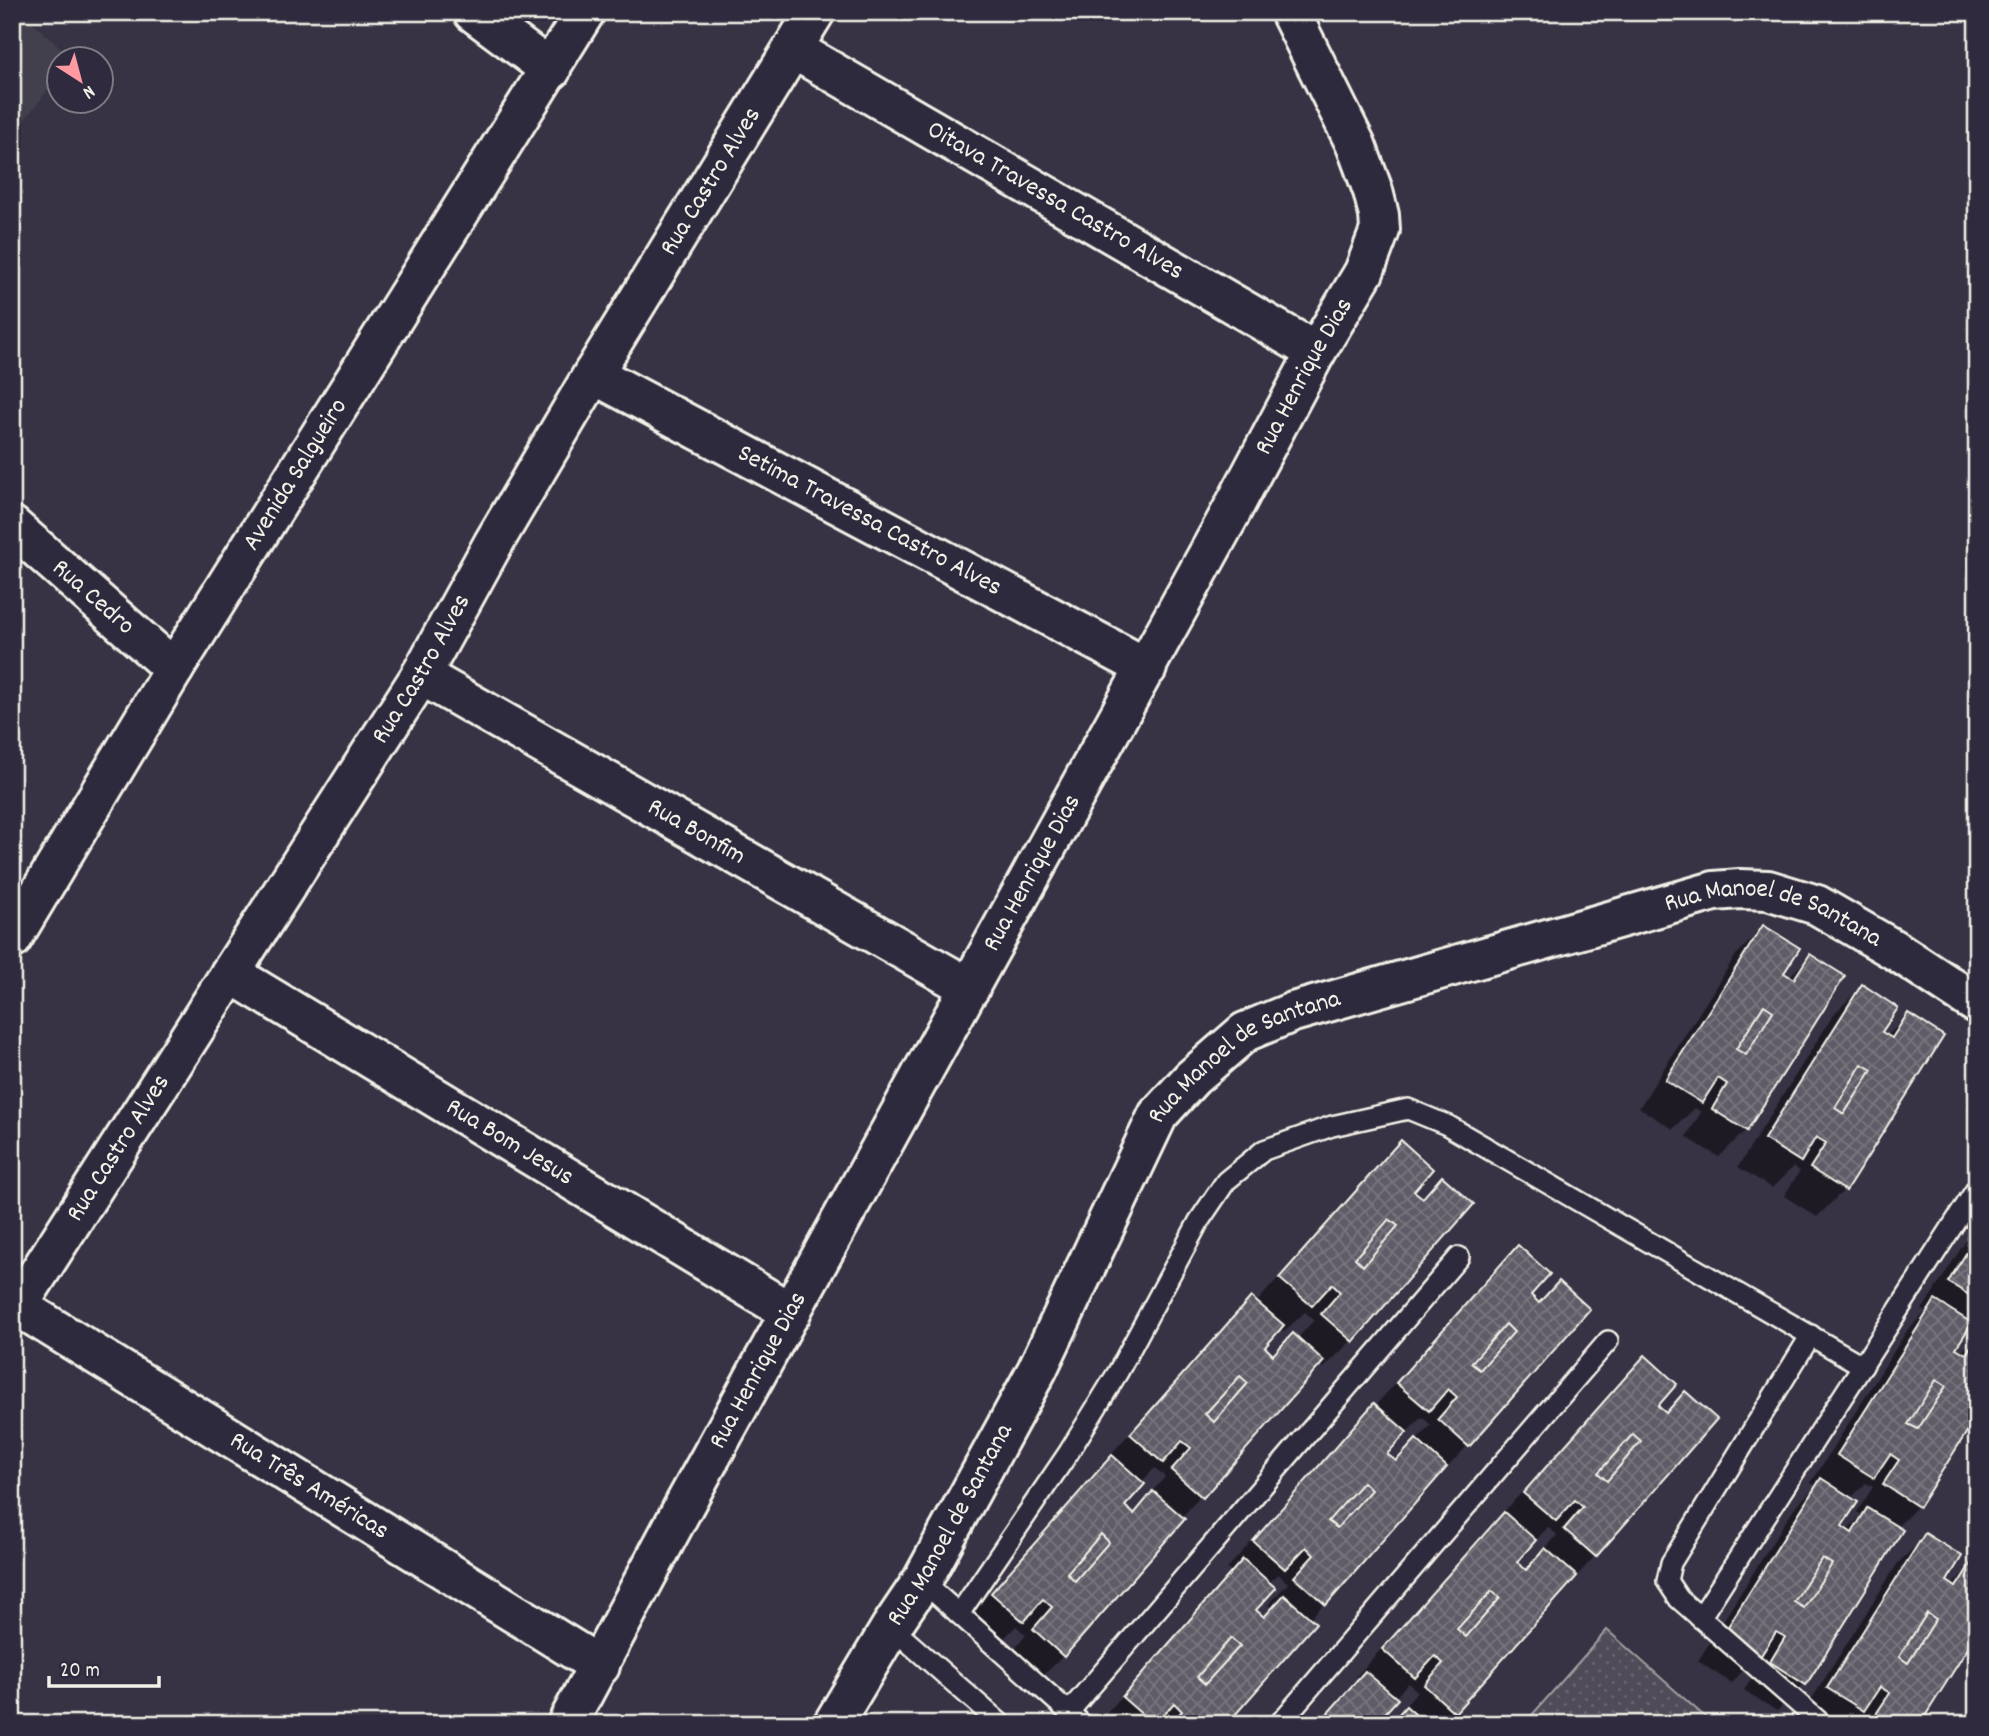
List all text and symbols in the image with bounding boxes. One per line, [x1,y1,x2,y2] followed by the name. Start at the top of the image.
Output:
[46,46,116,116] north arrow
[76,77,100,105] text: N
[651,100,771,263] street label: Rua Castro Alves
[920,112,1191,290] street label: Oitava Travessa Castro Alves
[1246,291,1363,462] street label: Rua Henrique Dias
[234,391,357,558] street label: Avenida Salgueiro
[731,435,1008,606] street label: Setima Travessa Castro Alves
[43,551,143,644] street label: Rua Cedro
[363,587,480,751] street label: Rua Castro Alves
[974,787,1091,958] street label: Rua Henrique Dias
[640,789,752,875] street label: Rua Bonfim
[1660,870,1889,958] street label: Rua Manoel de Santana
[1138,981,1346,1129] street label: Rua Manoel de Santana
[58,1067,180,1229] street label: Rua Castro Alves
[439,1089,581,1196] street label: Rua Bom Jesus
[700,1285,817,1456] street label: Rua Henrique Dias
[878,1416,1023,1634] street label: Rua Manoel de Santana
[222,1423,396,1550] street label: Rua Três Américas
[49,1645,159,1689] scale bar
[60,1657,100,1687] text: 20 m

